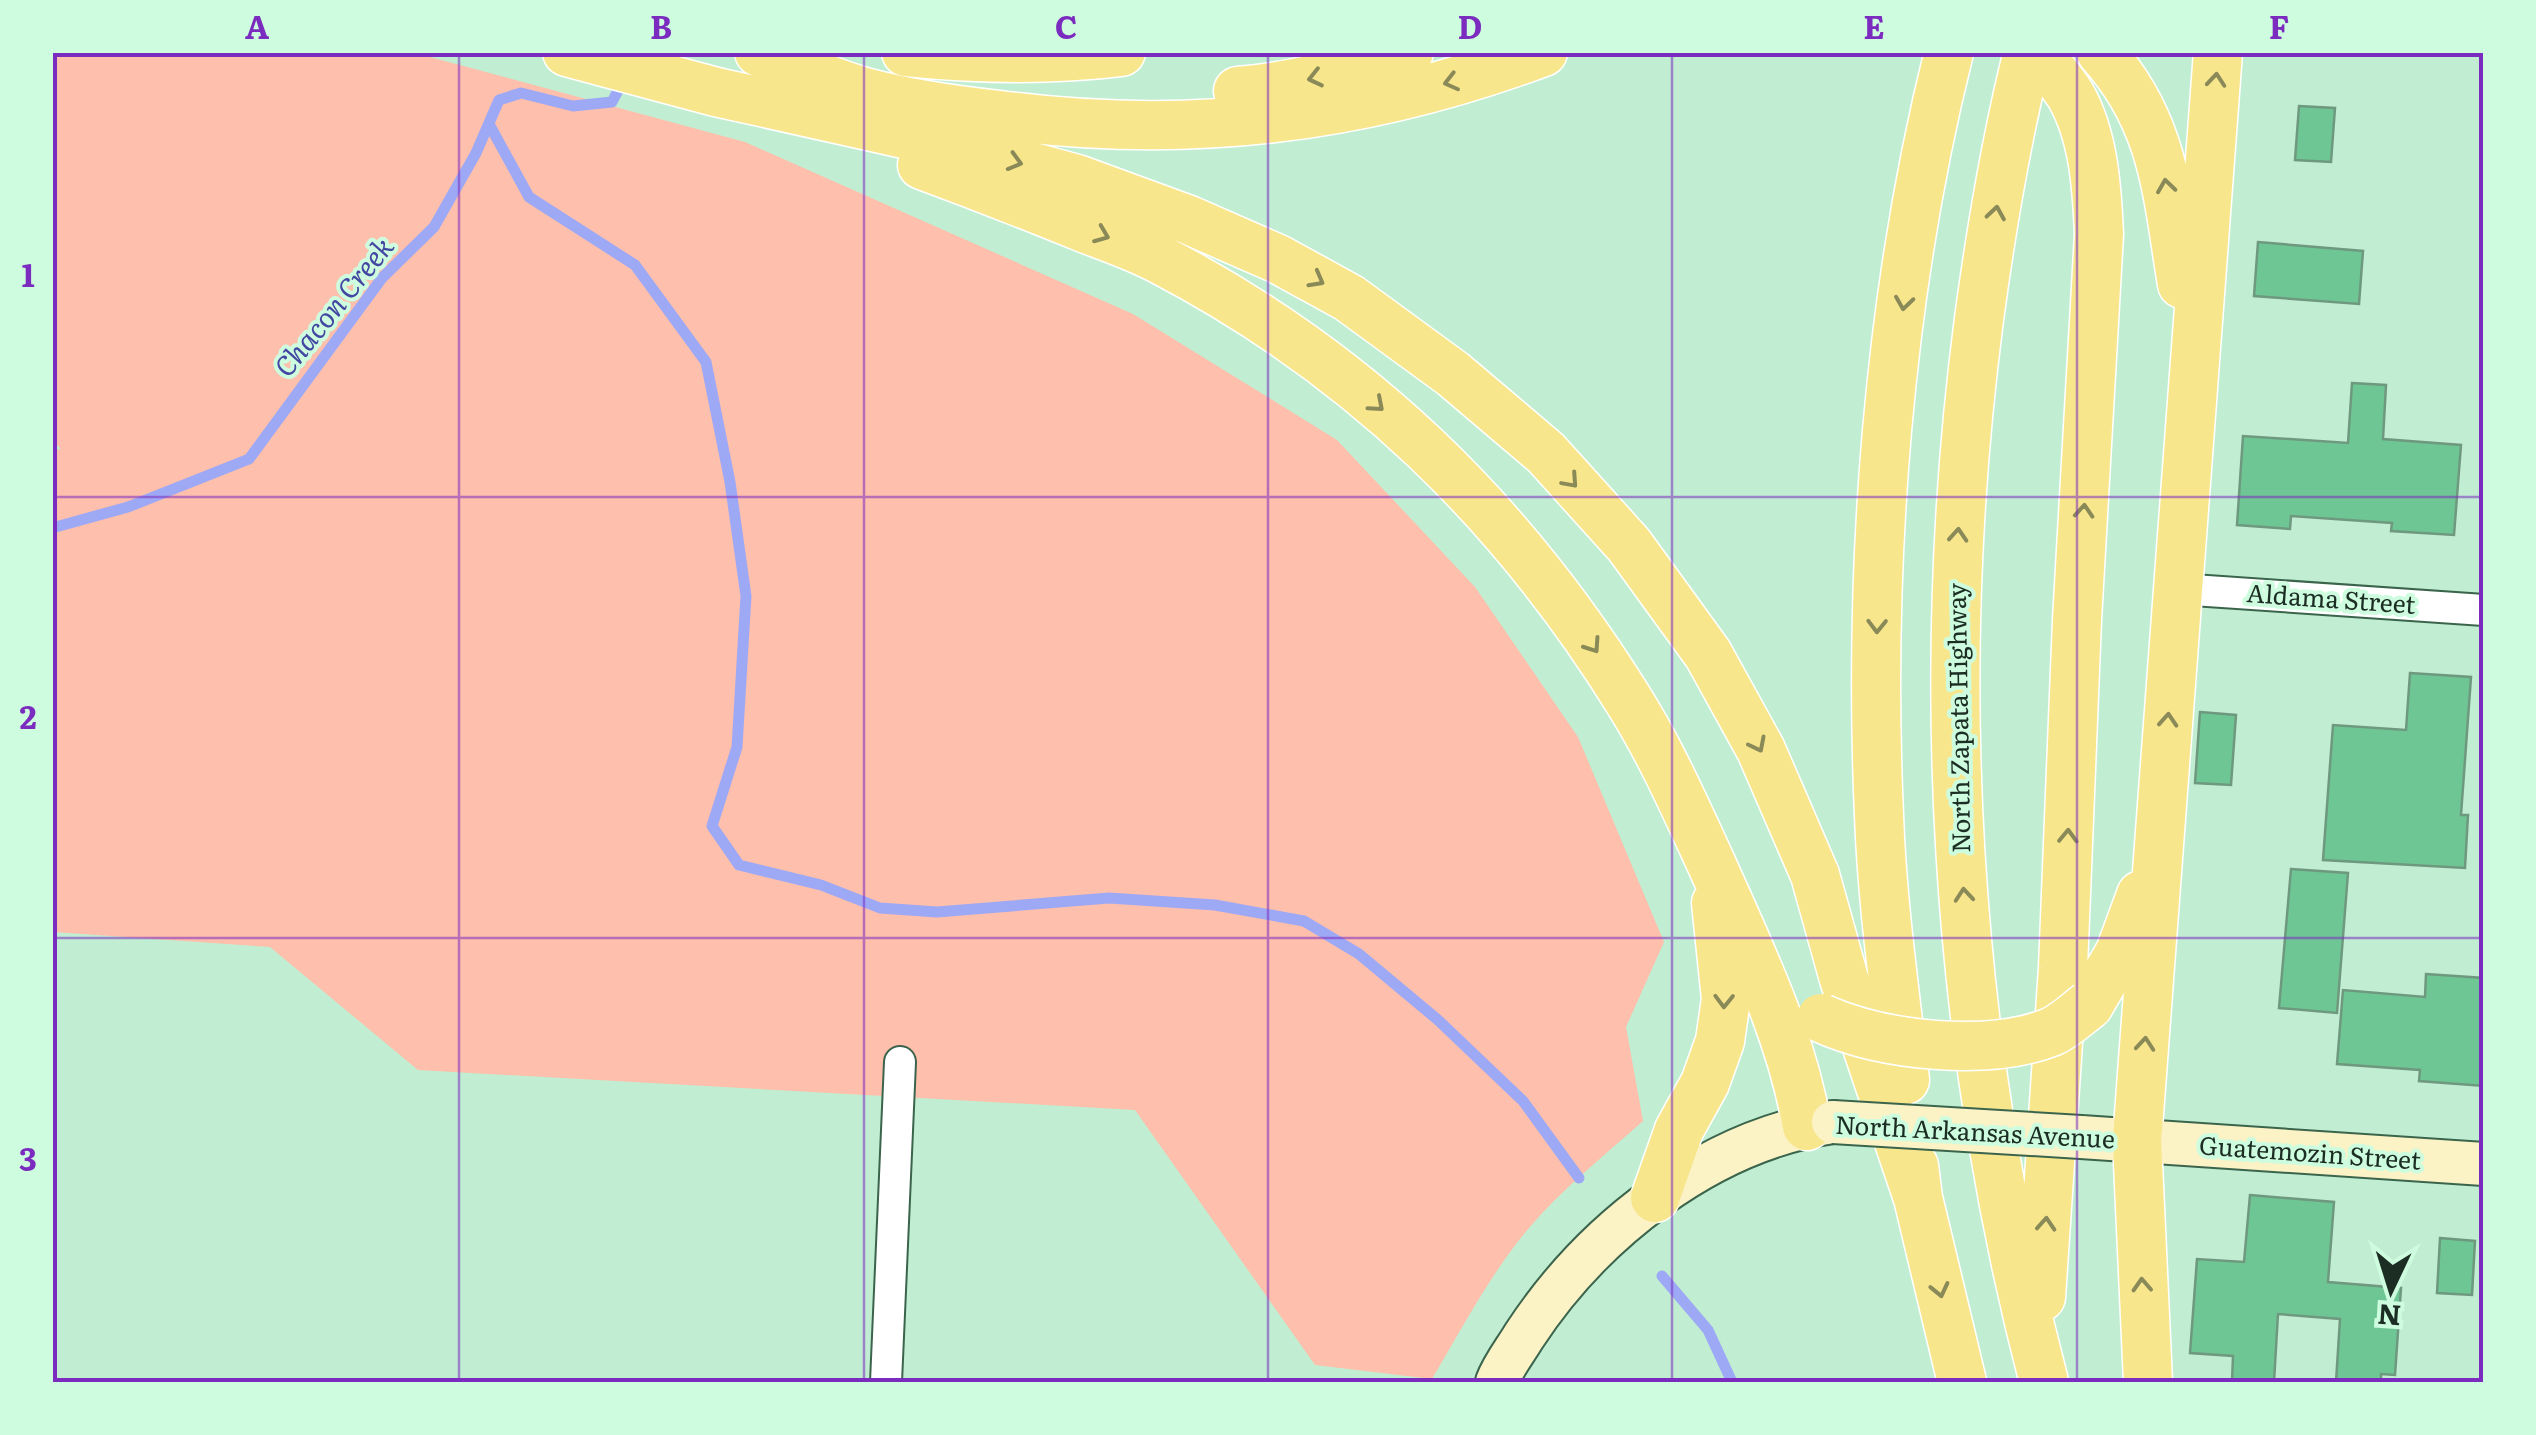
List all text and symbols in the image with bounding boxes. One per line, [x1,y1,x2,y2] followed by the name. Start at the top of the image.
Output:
[245,1,269,49] text: A
[650,1,672,49] text: B
[1055,1,1077,49] text: C
[1458,1,1482,49] text: D
[1863,1,1885,49] text: E
[2269,1,2289,49] text: F
[1307,66,1324,87] one-way arrow
[1443,71,1460,92] one-way arrow
[2205,71,2226,87] one-way arrow
[1006,150,1023,171] one-way arrow
[2157,178,2178,194] one-way arrow
[1984,205,2005,221] one-way arrow
[1093,224,1110,244] one-way arrow
[263,226,403,385] water label: Chacon Creek
[21,249,35,297] text: 1
[1306,268,1324,288] one-way arrow
[1894,295,1915,311] one-way arrow
[1366,393,1384,411] one-way arrow
[1560,469,1578,487] one-way arrow
[2073,503,2094,519] one-way arrow
[1947,527,1968,543] one-way arrow
[2245,573,2417,622] street label: Aldama Street
[1937,582,1978,853] street label: North Zapata Highway
[1867,619,1888,635] one-way arrow
[1581,636,1600,654] one-way arrow
[19,691,37,739] text: 2
[2156,711,2178,727] one-way arrow
[1746,735,1765,753] one-way arrow
[2058,827,2079,843] one-way arrow
[1954,887,1976,903] one-way arrow
[1713,994,1734,1010] one-way arrow
[2133,1036,2155,1052] one-way arrow
[1834,1105,2116,1156] street label: North Arkansas Avenue
[2198,1125,2422,1178] street label: Guatemozin Street
[19,1133,37,1181] text: 3
[2035,1216,2056,1232] one-way arrow
[2341,1240,2441,1340] north arrow
[2132,1277,2153,1293] one-way arrow
[1928,1281,1949,1298] one-way arrow
[2376,1295,2402,1339] text: N

